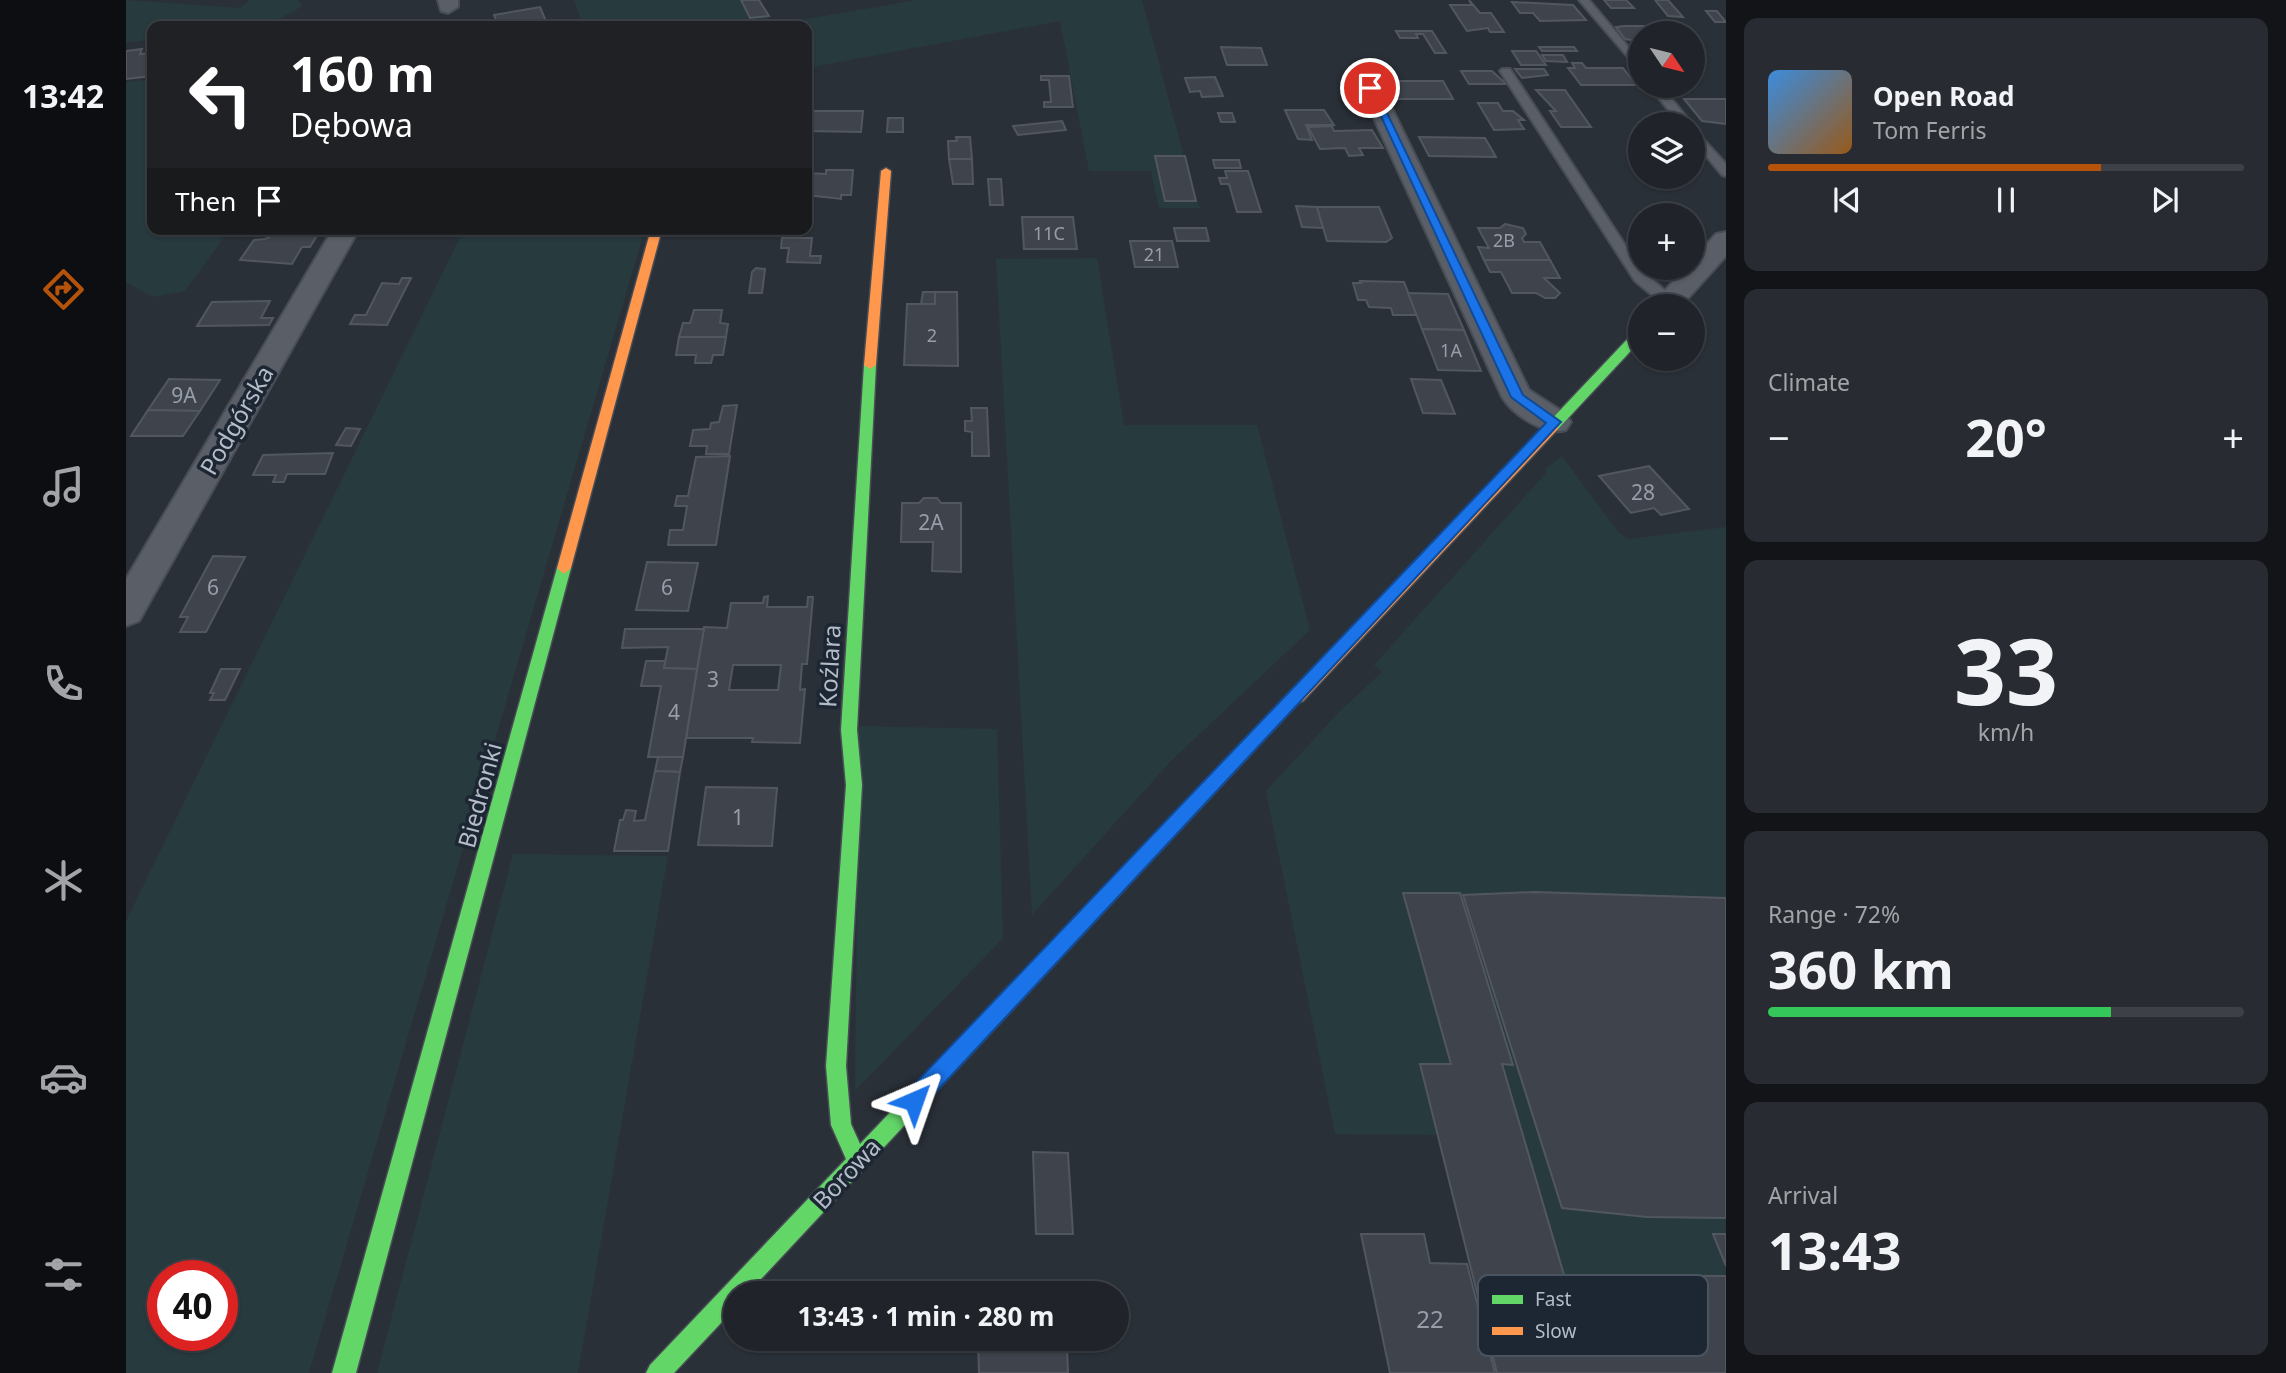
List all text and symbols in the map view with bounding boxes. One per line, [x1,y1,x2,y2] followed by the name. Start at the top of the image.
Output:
[1628,21,1704,98] north arrow
[1628,21,1705,371] map controls
[290,40,435,106] text: 160 m
[175,49,266,140] icon: left
[1340,58,1400,118] pin
[1351,69,1389,107] icon: arrive
[22,74,104,117] text: 13:42
[1873,78,2015,114] text: Open Road
[290,103,413,146] text: Dębowa
[1628,112,1705,189] button: layers
[1873,114,1986,146] text: Tom Ferris
[1828,181,1866,219] icon: previous
[1987,181,2025,219] icon: pause
[2146,181,2184,219] icon: next
[250,182,288,220] icon: arrive
[175,183,236,219] text: Then
[1628,203,1705,280] button: +
[1033,221,1065,245] house number: 11C
[1493,228,1515,252] house number: 2B
[1144,242,1164,266] house number: 21
[39,265,88,314] icon: directions
[1628,294,1705,371] button: −
[927,323,937,347] house number: 2
[1440,338,1462,362] house number: 1A
[192,359,280,481] street label: Podgórska
[1768,366,1850,398] text: Climate
[171,381,197,409] house number: 9A
[1965,401,2047,472] text: 20°
[1768,411,1790,463] text: −
[2222,411,2244,463] text: +
[39,462,88,511] icon: music
[1631,478,1655,506] house number: 28
[918,508,944,536] house number: 2A
[207,573,219,601] house number: 6
[661,573,673,601] house number: 6
[1954,608,2058,732] text: 33
[810,624,848,708] street label: Koźlara
[39,659,88,708] icon: phone
[707,665,719,693] house number: 3
[668,698,680,726] house number: 4
[1978,716,2034,748] text: km/h
[449,739,509,851] street label: Biedronki
[732,803,744,831] house number: 1
[39,856,88,905] icon: climate
[1768,898,1900,930] text: Range · 72%
[1768,933,1954,1004] text: 360 km
[39,1053,88,1102] icon: car
[877,1064,951,1138] position arrow
[805,1130,887,1216] street label: Borowa
[1768,1179,1838,1211] text: Arrival
[1768,1214,1902,1285] text: 13:43
[39,1250,88,1299] icon: filters
[147,1260,238,1351] speed limit sign: 40
[1478,1275,1708,1356] legend
[1535,1286,1572,1312] text: Fast
[798,1298,1054,1334] text: 13:43 · 1 min · 280 m
[1416,1302,1444,1335] house number: 22
[1535,1318,1576,1344] text: Slow

